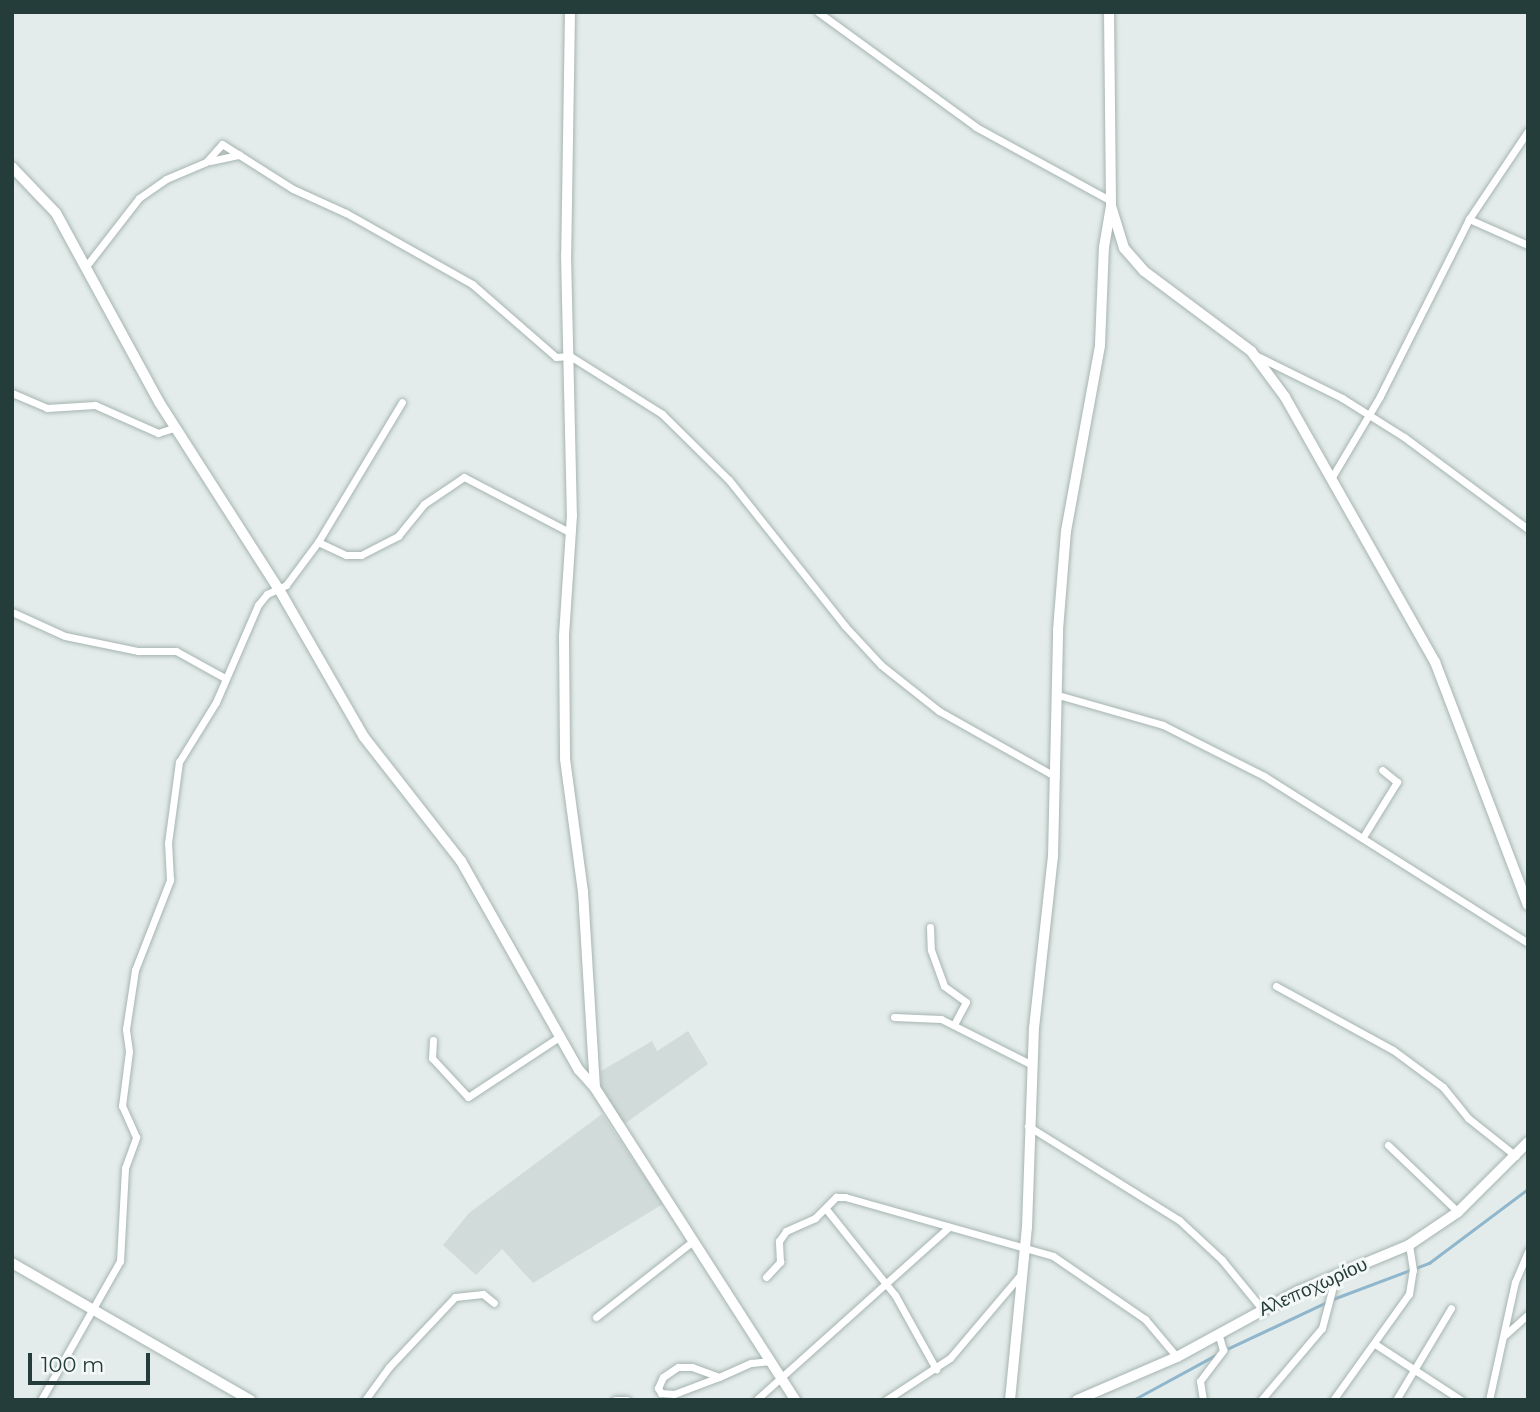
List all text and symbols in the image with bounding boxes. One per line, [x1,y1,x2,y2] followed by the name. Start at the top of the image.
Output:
[1255,1253,1371,1321] street label: Αλεποχωρίου
[32,1338,154,1382] scale bar
[41,1352,104,1377] text: 100 m

